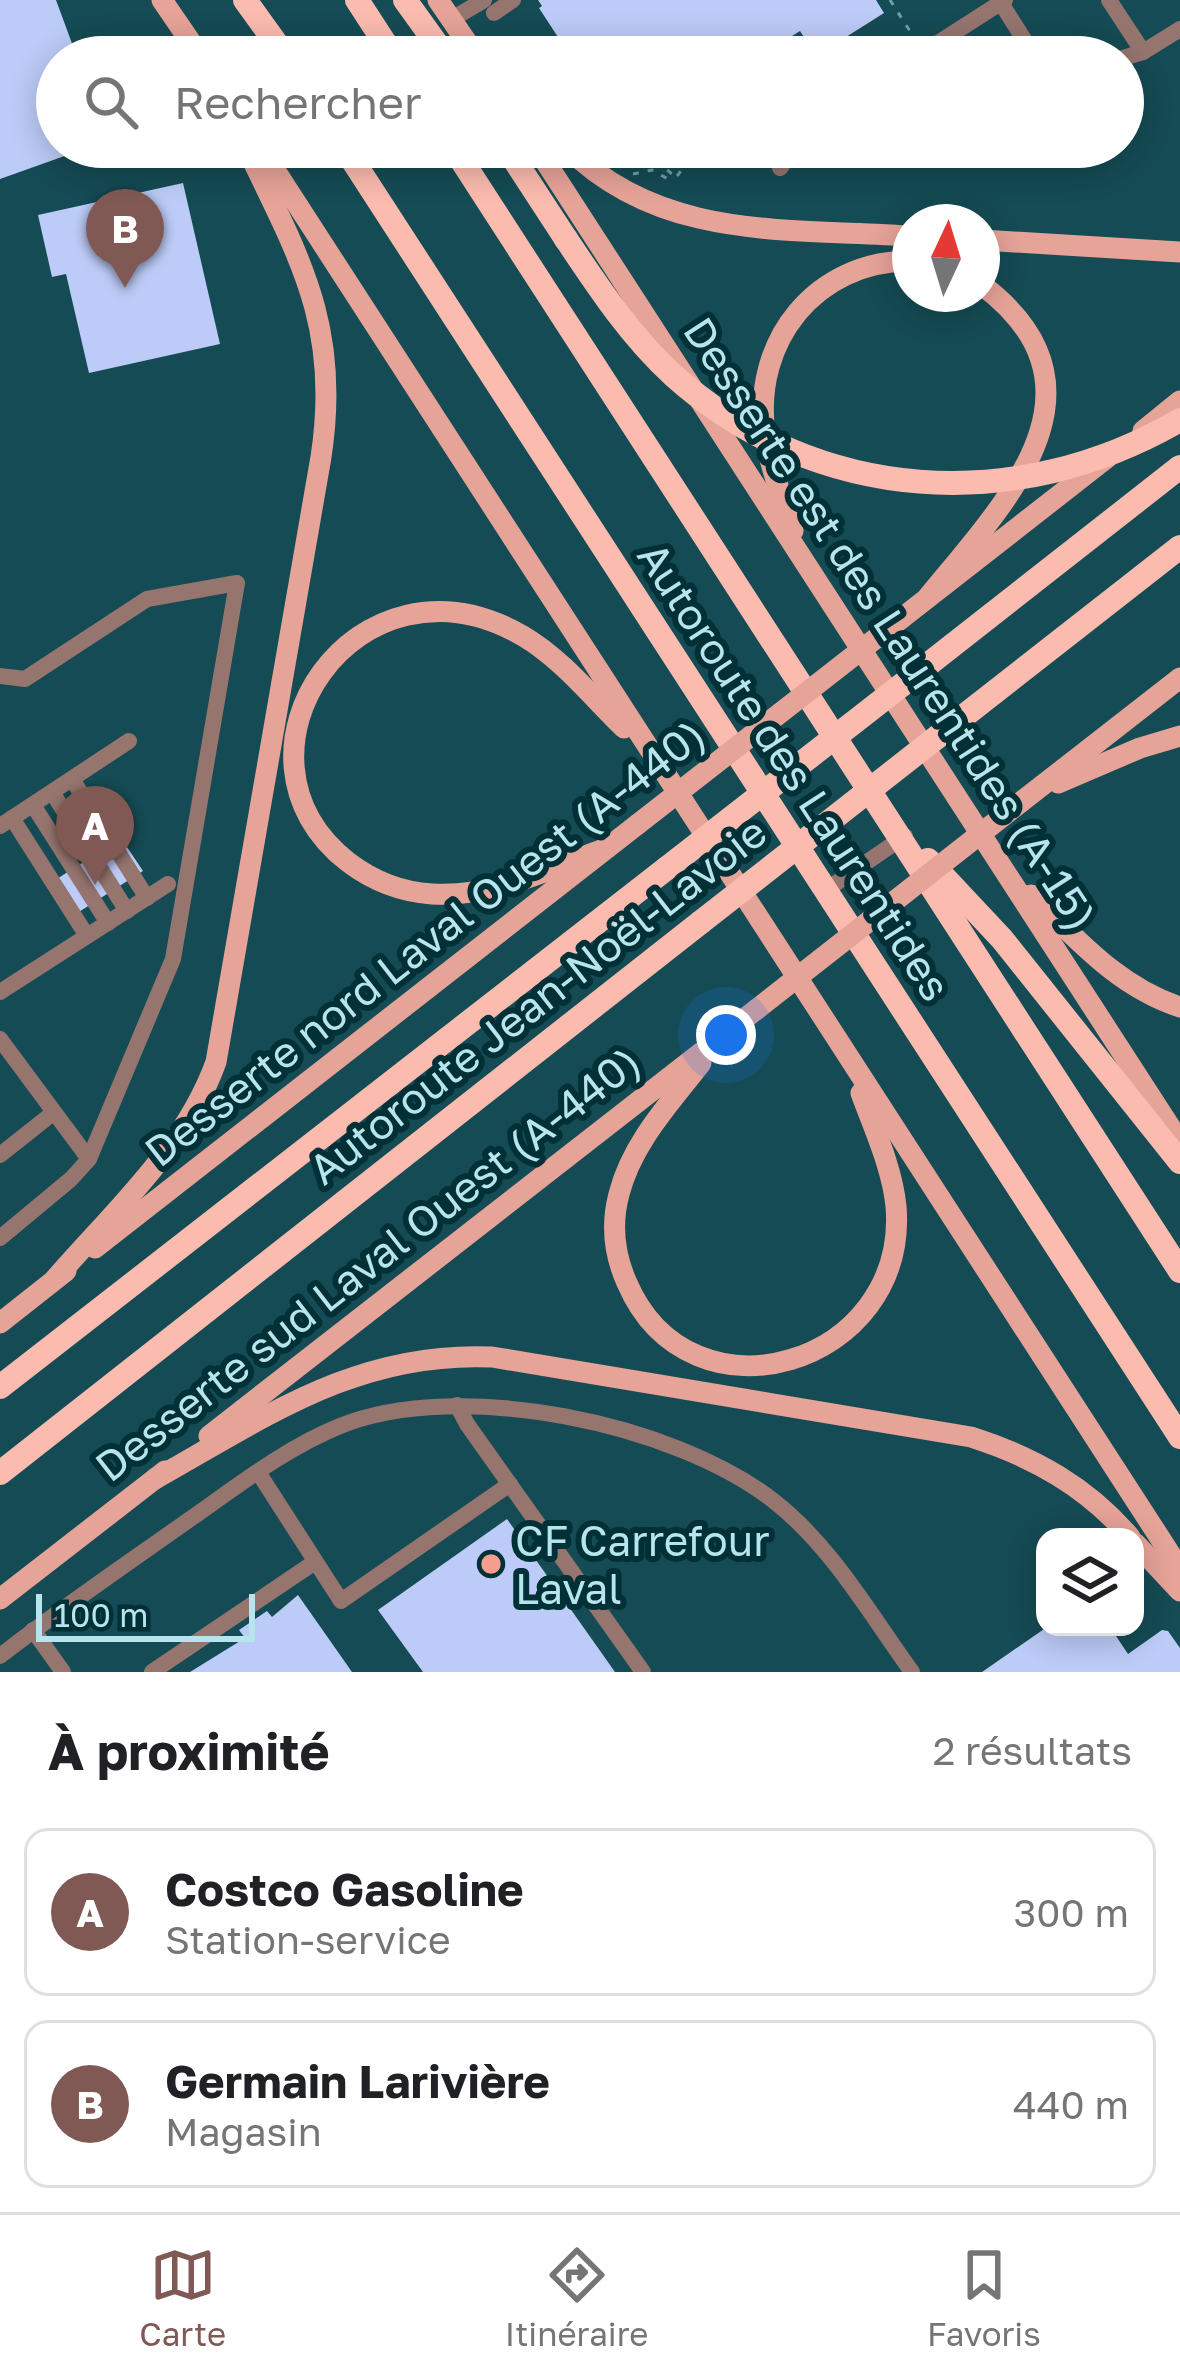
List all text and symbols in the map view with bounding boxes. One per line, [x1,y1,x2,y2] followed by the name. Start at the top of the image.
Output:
[36,36,1144,168] search box
[78,69,144,135] icon: search
[174,75,422,129] text: Rechercher
[86,189,164,288] pin: B
[892,204,1000,312] north arrow
[674,308,1108,938] street label: Desserte est des Laurentides (A-15)
[628,533,962,1009] street label: Autoroute des Laurentides
[134,708,714,1176] street label: Desserte nord Laval Ouest (A-440)
[56,786,134,885] pin: A
[299,806,775,1194] street label: Autoroute Jean-Noël-Lavoie
[696,1005,756,1065] your location
[85,1035,649,1491] street label: Desserte sud Laval Ouest (A-440)
[515,1515,770,1613] place label: CF Carrefour Laval
[1036,1528,1144,1636] map controls
[1036,1528,1144,1636] button: layers
[478,1551,504,1577] marker: CF Carrefour Laval
[36,1588,255,1641] scale bar
[54,1595,148,1634] text: 100 m
[48,1720,330,1781] text: À proximité
[933,1727,1132,1774] text: 2 résultats
[165,1862,524,1916] text: Costco Gasoline
[76,1889,104,1936] text: A
[1014,1889,1129,1936] text: 300 m
[165,1916,451,1963] text: Station-service
[165,2054,550,2108] text: Germain Larivière
[76,2081,104,2128] text: B
[1013,2081,1129,2128] text: 440 m
[165,2108,322,2155] text: Magasin
[139,2242,226,2353] tab: Carte
[505,2242,648,2353] tab: Itinéraire
[927,2242,1041,2353] tab: Favoris

